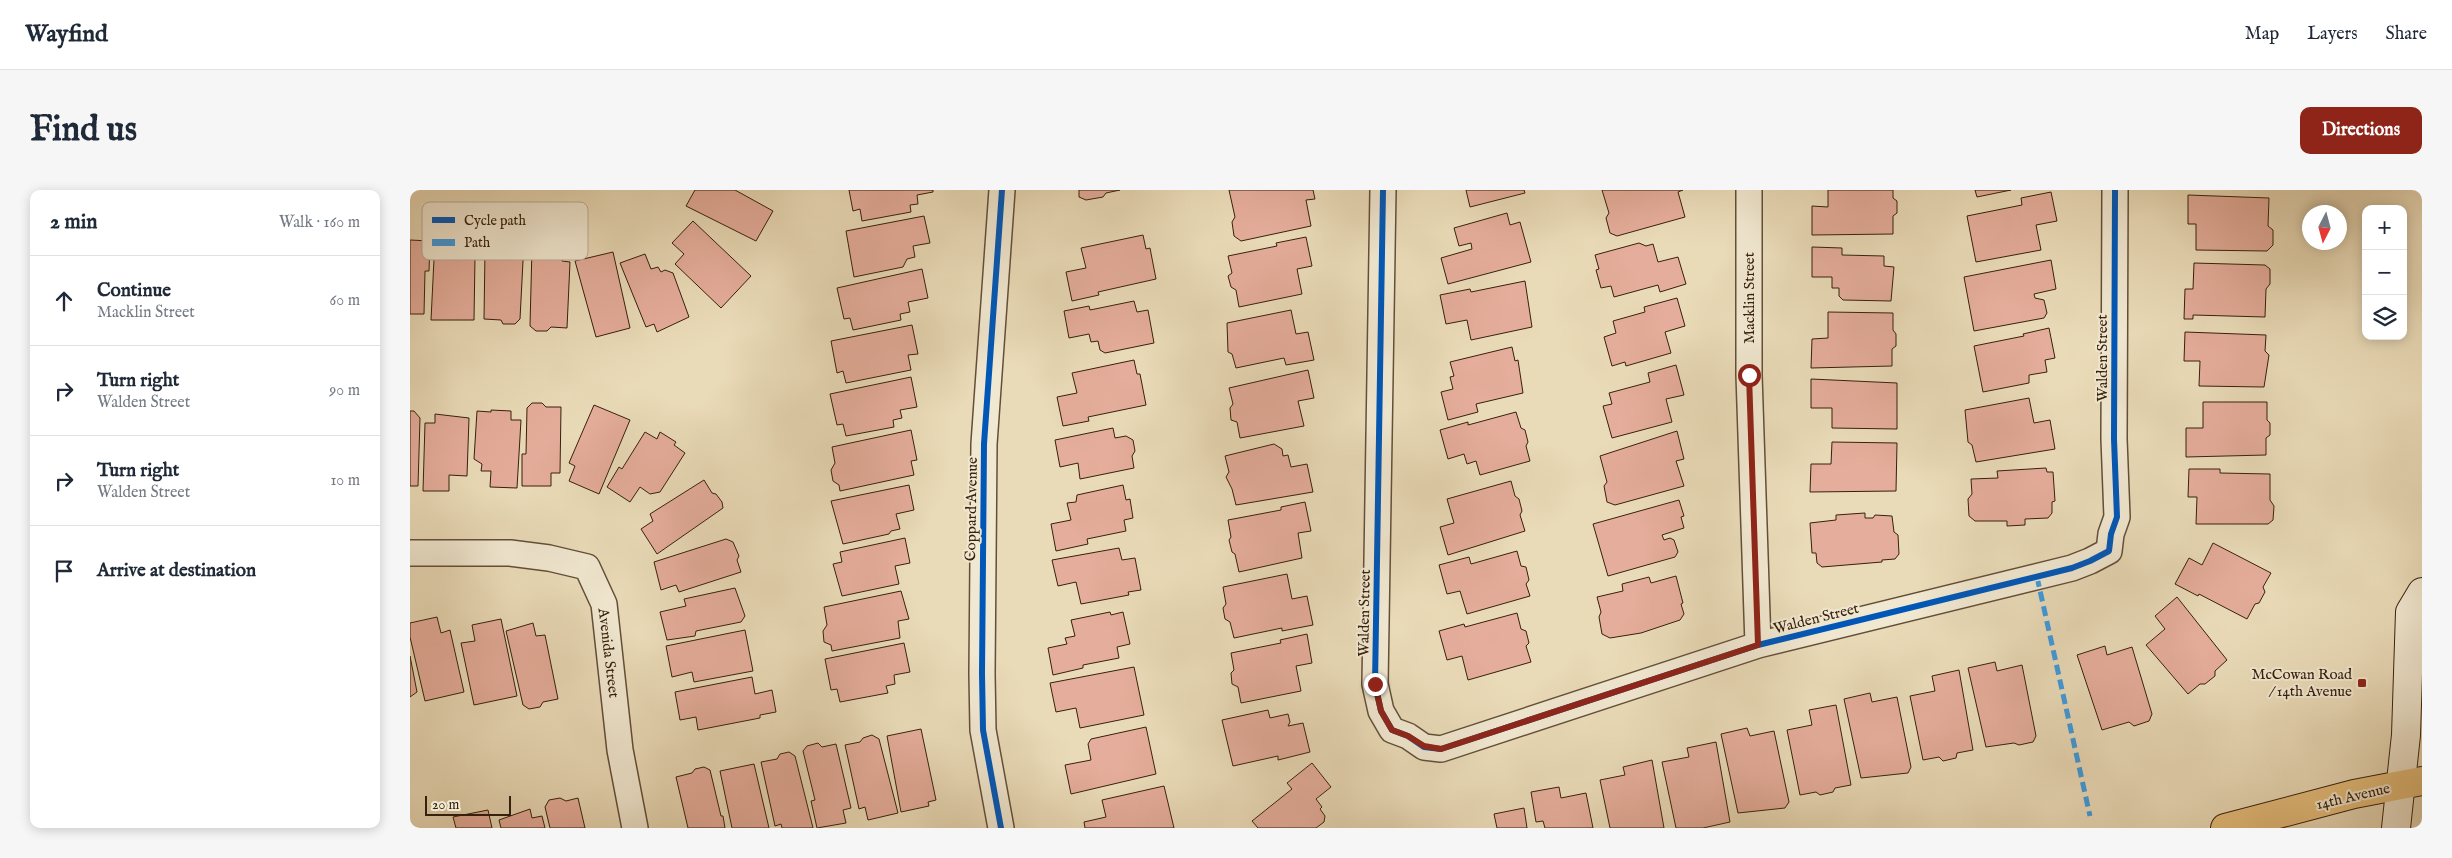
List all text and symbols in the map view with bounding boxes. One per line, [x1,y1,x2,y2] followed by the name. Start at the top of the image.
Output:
[25,19,108,50] text: Wayfind
[2245,23,2279,46] text: Map
[2307,23,2358,46] text: Layers
[2386,23,2427,46] text: Share
[2300,107,2422,154] button: Directions
[30,108,137,153] text: Find us
[422,202,588,260] legend
[2302,205,2347,250] north arrow
[2362,205,2407,340] map controls
[2362,205,2407,250] button: +
[50,209,97,236] text: 2 min
[464,212,526,230] text: Cycle path
[279,213,360,233] text: Walk · 160 m
[464,234,491,252] text: Path
[2362,250,2407,295] button: −
[1740,252,1759,344] street label: Macklin Street
[97,279,171,303] text: Continue
[50,287,78,315] icon: ahead
[330,291,360,311] text: 60 m
[2362,295,2407,340] button: layers
[97,303,195,323] text: Macklin Street
[2093,314,2112,402] street label: Walden Street
[1738,364,1761,387] route start
[97,369,179,393] text: Turn right
[50,377,78,405] icon: right
[329,381,360,401] text: 90 m
[97,393,190,413] text: Walden Street
[961,457,982,561] street label: Coppard Avenue
[97,459,179,483] text: Turn right
[50,467,78,495] icon: right
[330,471,360,491] text: 10 m
[97,483,190,503] text: Walden Street
[50,557,78,585] icon: arrive
[97,559,256,583] text: Arrive at destination
[1354,569,1375,657] street label: Walden Street
[1771,599,1861,638] street label: Walden Street
[593,606,623,699] street label: Avenida Street
[2251,665,2353,701] place label: McCowan Road / 14th Avenue
[1364,673,1387,696] route end
[2356,677,2368,689] marker: McCowan Road / 14th Avenue
[2314,779,2392,814] street label: 14th Avenue
[425,793,511,816] scale bar
[432,796,459,814] text: 20 m

